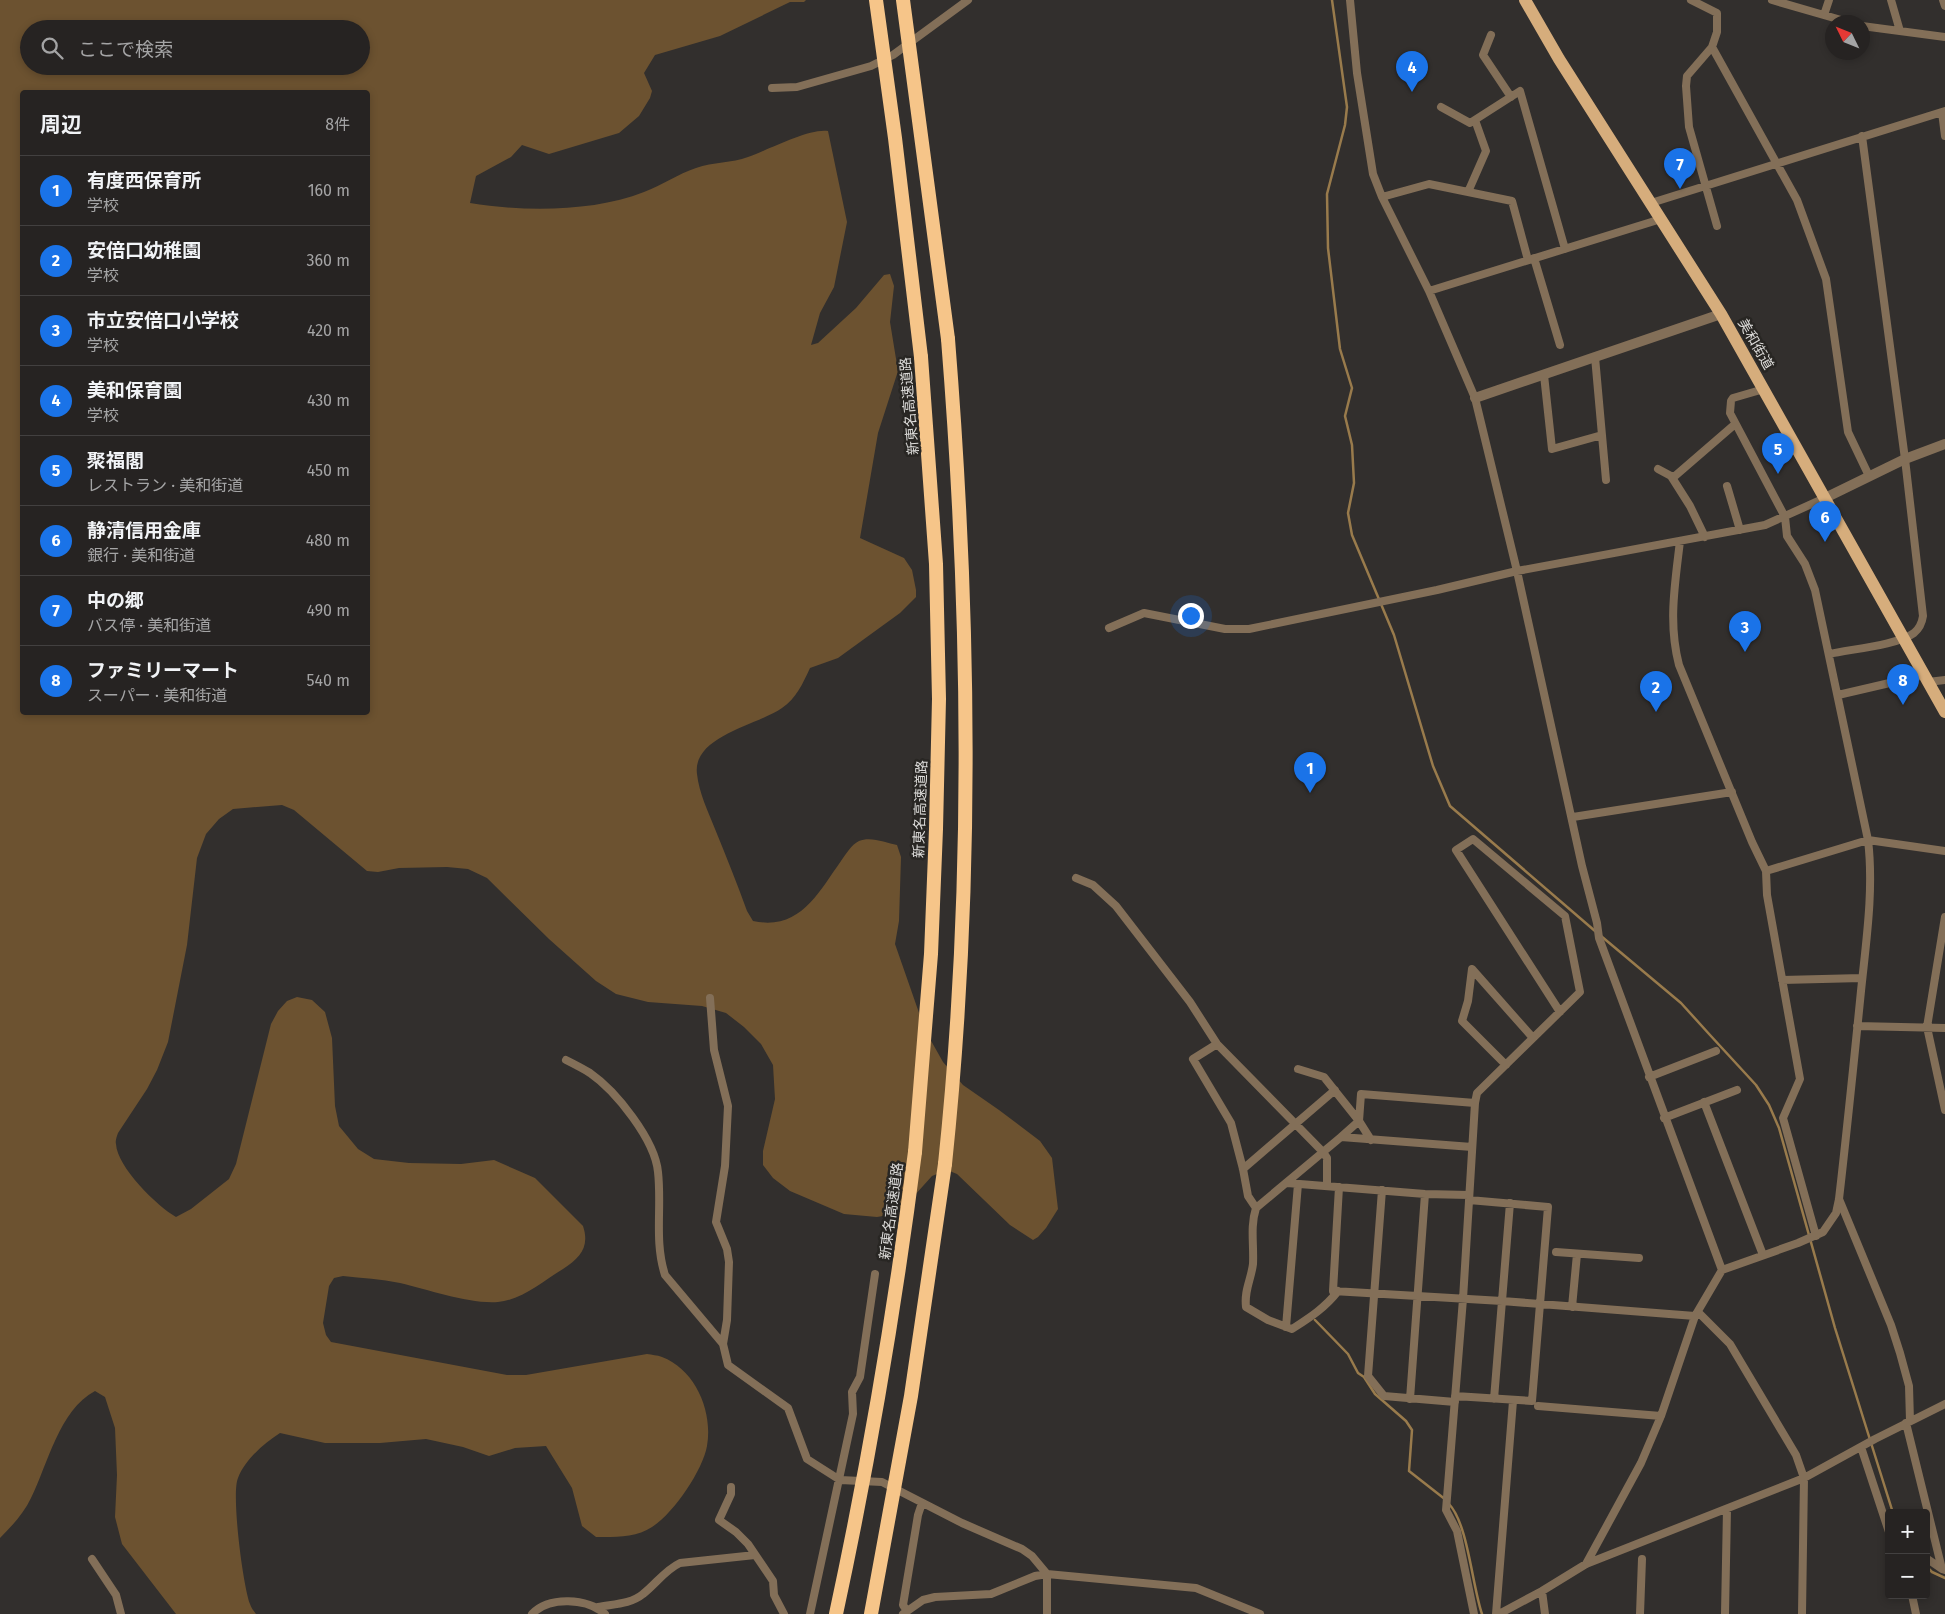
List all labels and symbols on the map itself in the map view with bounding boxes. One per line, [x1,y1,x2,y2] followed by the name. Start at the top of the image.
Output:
[1825,15,1870,60] north arrow
[1396,51,1428,92] pin: 4
[1664,148,1696,189] pin: 7
[1734,316,1777,373] street label: 美和街道
[897,356,922,456] street label: 新東名高速道路
[1762,433,1794,474] pin: 5
[1809,501,1841,542] pin: 6
[1178,603,1204,629] your location
[1729,611,1761,652] pin: 3
[1887,664,1919,705] pin: 8
[1640,671,1672,712] pin: 2
[1294,752,1326,793] pin: 1
[910,760,931,858] street label: 新東名高速道路
[876,1161,907,1261] street label: 新東名高速道路

